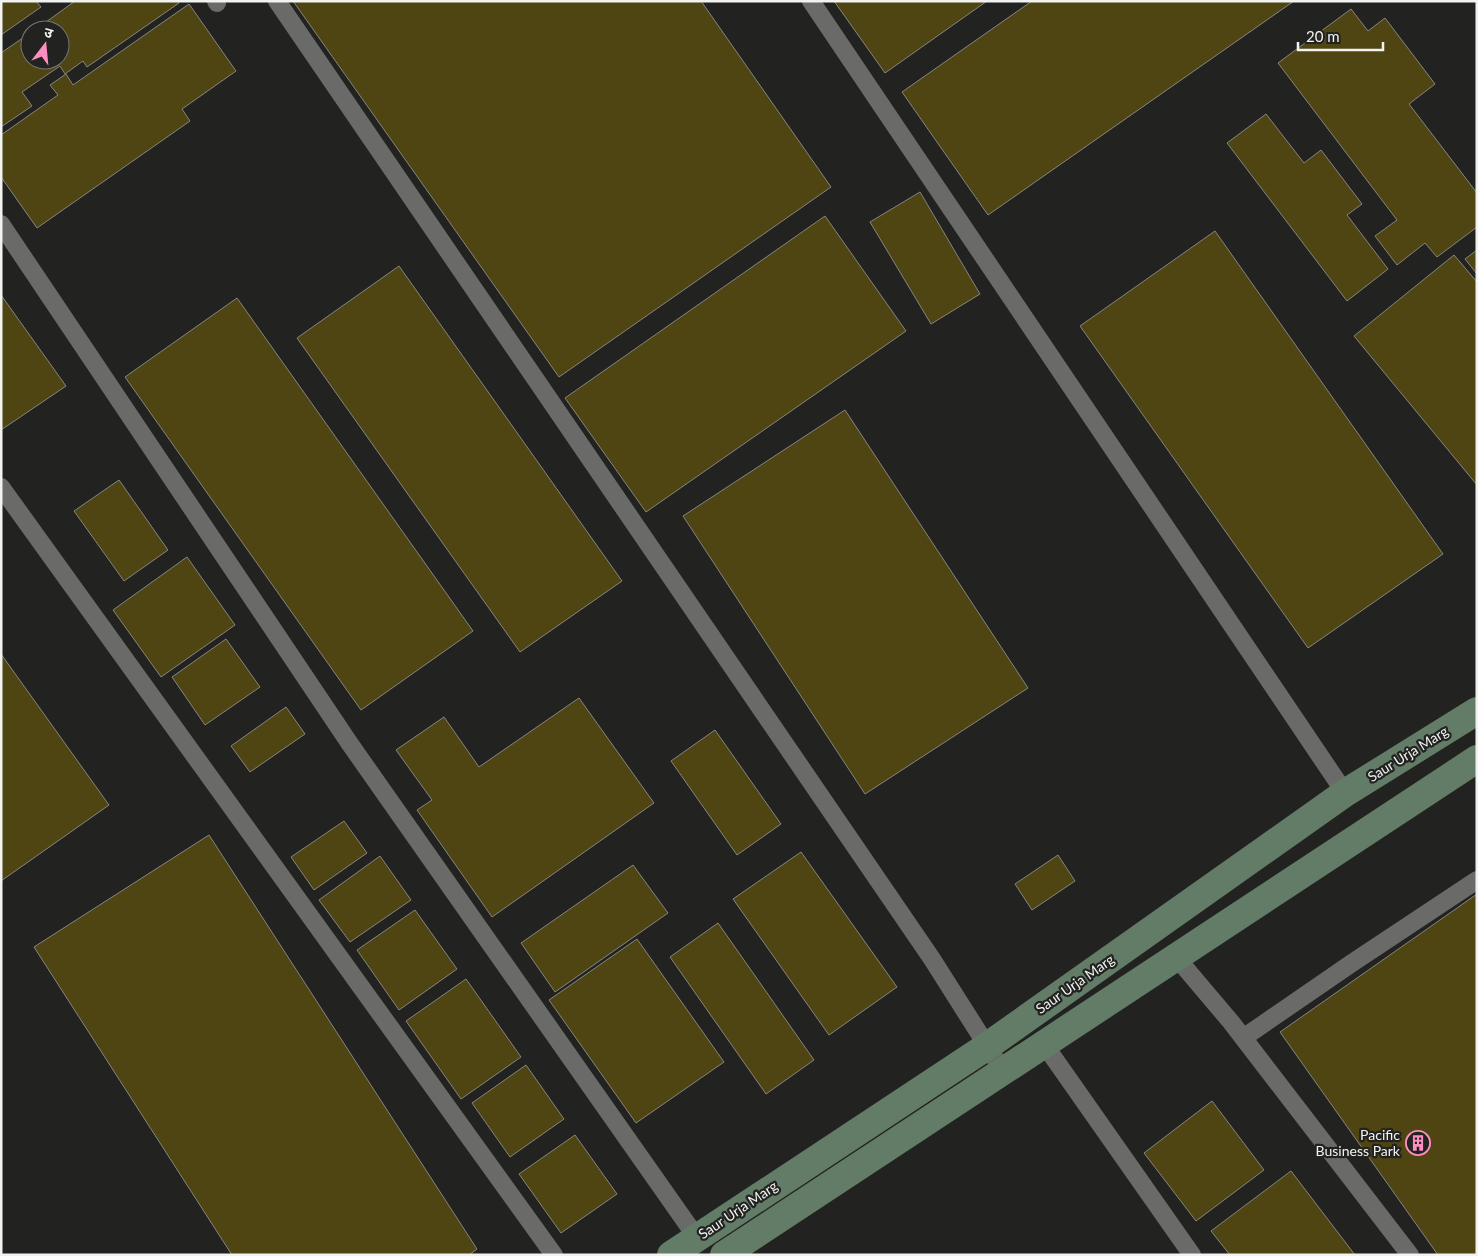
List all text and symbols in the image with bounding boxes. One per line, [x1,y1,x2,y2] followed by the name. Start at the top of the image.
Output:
[20,20,70,70] north arrow
[1298,20,1383,52] scale bar
[42,23,56,42] text: उ
[1306,27,1340,45] text: 20 m
[1364,722,1451,785] street label: Saur Urja Marg
[1032,950,1117,1017] street label: Saur Urja Marg
[1316,1126,1401,1159] place label: Pacific Business Park
[1405,1130,1431,1156] building icon: Pacific Business Park
[695,1177,780,1242] street label: Saur Urja Marg

